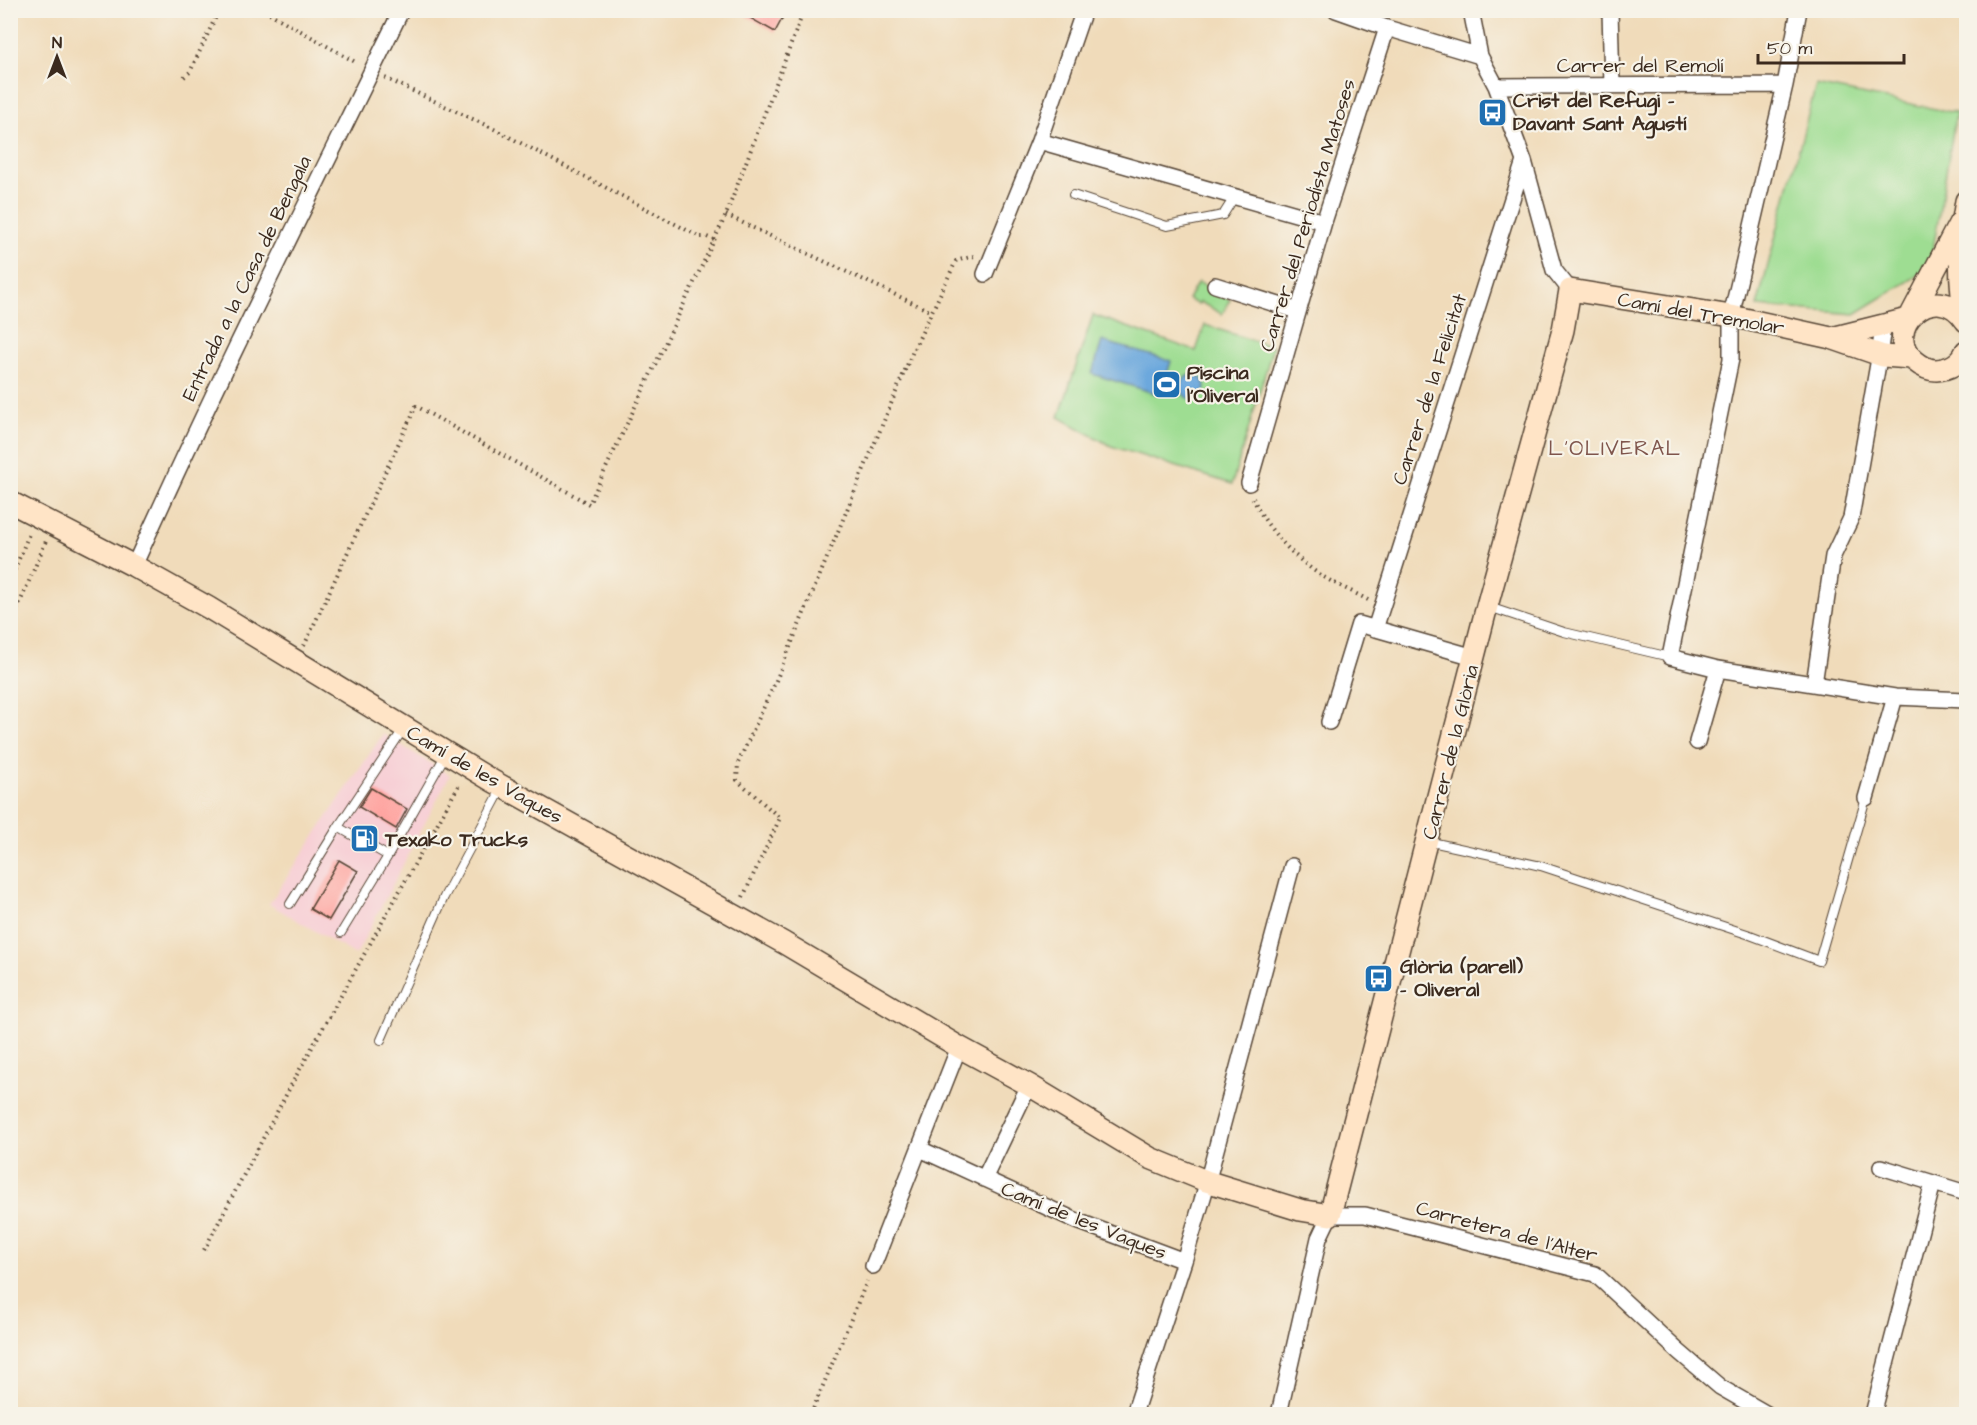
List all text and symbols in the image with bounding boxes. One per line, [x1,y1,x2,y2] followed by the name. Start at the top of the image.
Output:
[27,27,87,87] north arrow
[1758,27,1904,65] scale bar
[52,32,62,54] text: N
[1767,36,1812,61] text: 50 m
[1557,52,1723,80] street label: Carrer del Remolí
[1253,75,1363,355] street label: Carrer del Periodista Matoses
[1513,87,1687,139] place label: Crist del Refugi - Davant Sant Agustí
[1476,96,1508,128] bus stop icon: Crist del Refugi - Davant Sant Agustí
[175,151,319,406] street label: Entrada a la Casa de Bengala
[1615,286,1786,342] street label: Camí del Tremolar
[1386,290,1474,489] street label: Carrer de la Felicitat
[1187,359,1259,410] place label: Piscina l'Oliveral
[1150,368,1182,400] sports icon: Piscina l'Oliveral
[1548,434,1682,463] district label: L'OLIVERAL
[1416,662,1486,843] street label: Carrer de la Glòria
[401,719,568,831] street label: Camí de les Vaques
[348,823,380,855] fuel station icon: Texako Trucks
[384,826,528,854] place label: Texako Trucks
[1400,953,1523,1004] place label: Glòria (parell) - Oliveral
[1363,962,1395,994] bus stop icon: Glòria (parell) - Oliveral
[997,1175,1170,1267] street label: Camí de les Vaques
[1413,1194,1601,1270] street label: Carretera de l'Alter

